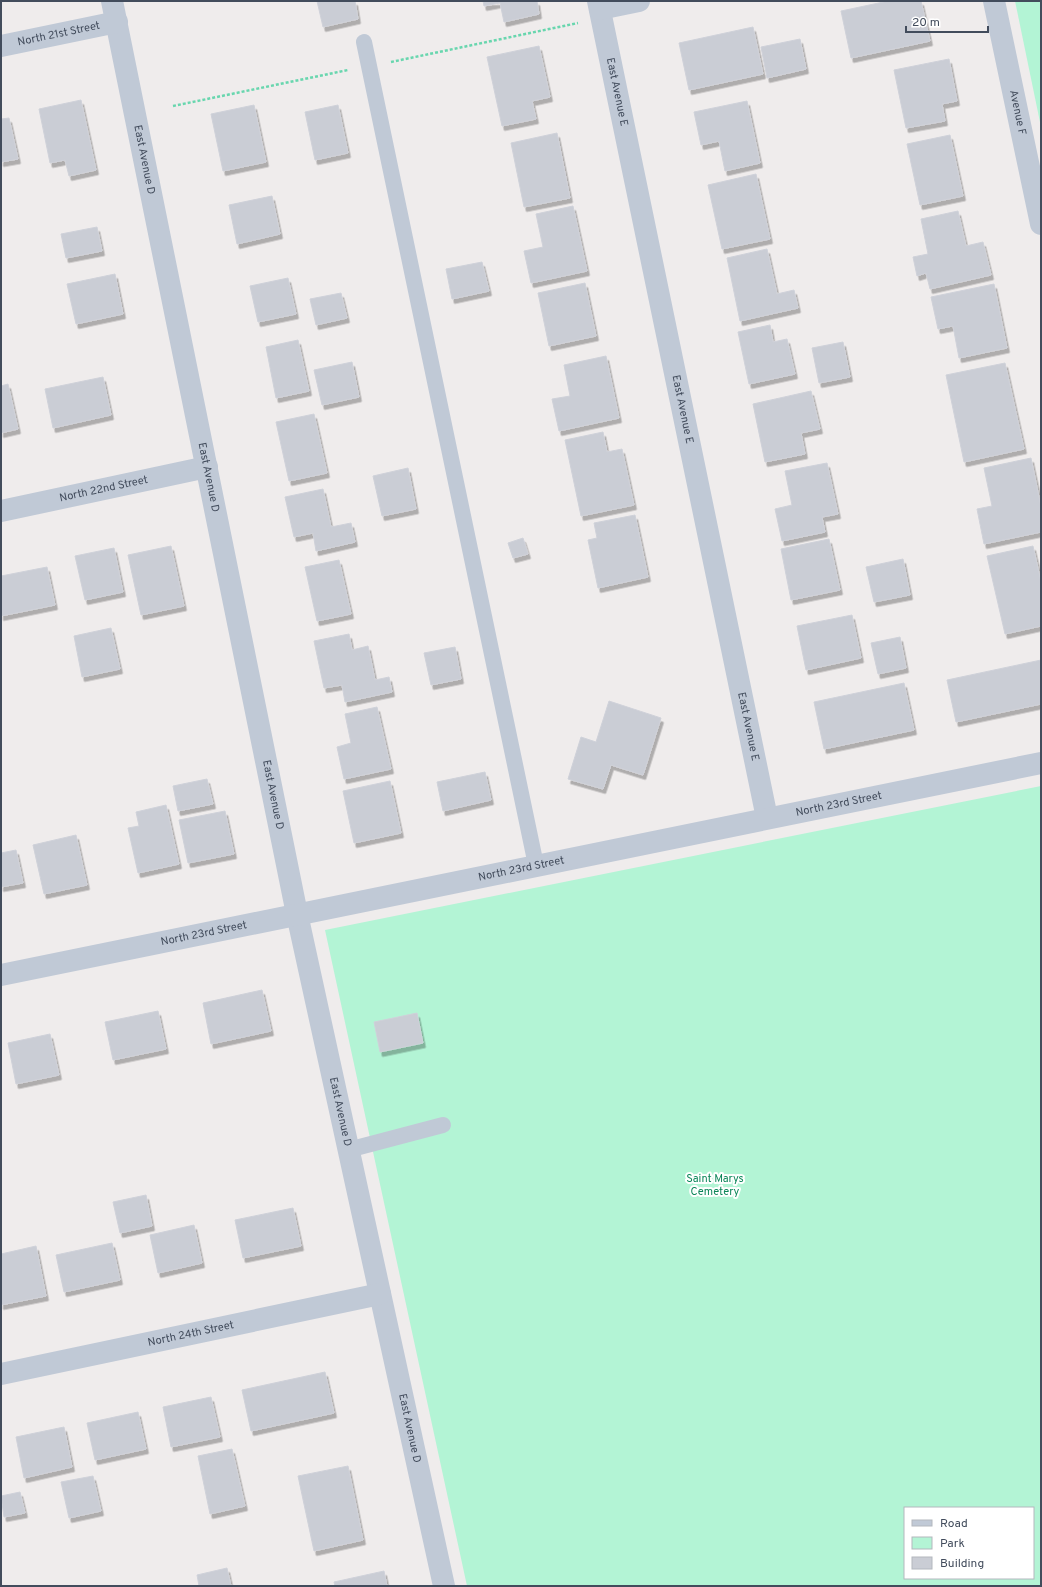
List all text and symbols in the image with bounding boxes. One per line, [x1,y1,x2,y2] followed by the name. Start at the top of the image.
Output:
[906,8,988,34] scale bar
[912,15,940,31] text: 20 m
[16,19,101,49] street label: North 21st Street
[603,57,631,128] street label: East Avenue E
[1006,89,1029,136] street label: Avenue F
[130,124,158,196] street label: East Avenue D
[669,374,696,445] street label: East Avenue E
[195,441,222,513] street label: East Avenue D
[58,473,149,505] street label: North 22nd Street
[734,691,762,762] street label: East Avenue E
[259,759,287,831] street label: East Avenue D
[794,789,883,820] street label: North 23rd Street
[477,853,566,885] street label: North 23rd Street
[160,918,248,949] street label: North 23rd Street
[326,1076,355,1148] street label: East Avenue D
[686,1172,744,1199] park label: Saint Marys Cemetery
[146,1318,235,1350] street label: North 24th Street
[395,1392,424,1464] street label: East Avenue D
[904,1507,1034,1579] legend
[940,1516,968,1532] text: Road
[940,1536,965,1552] text: Park
[940,1556,984,1572] text: Building

